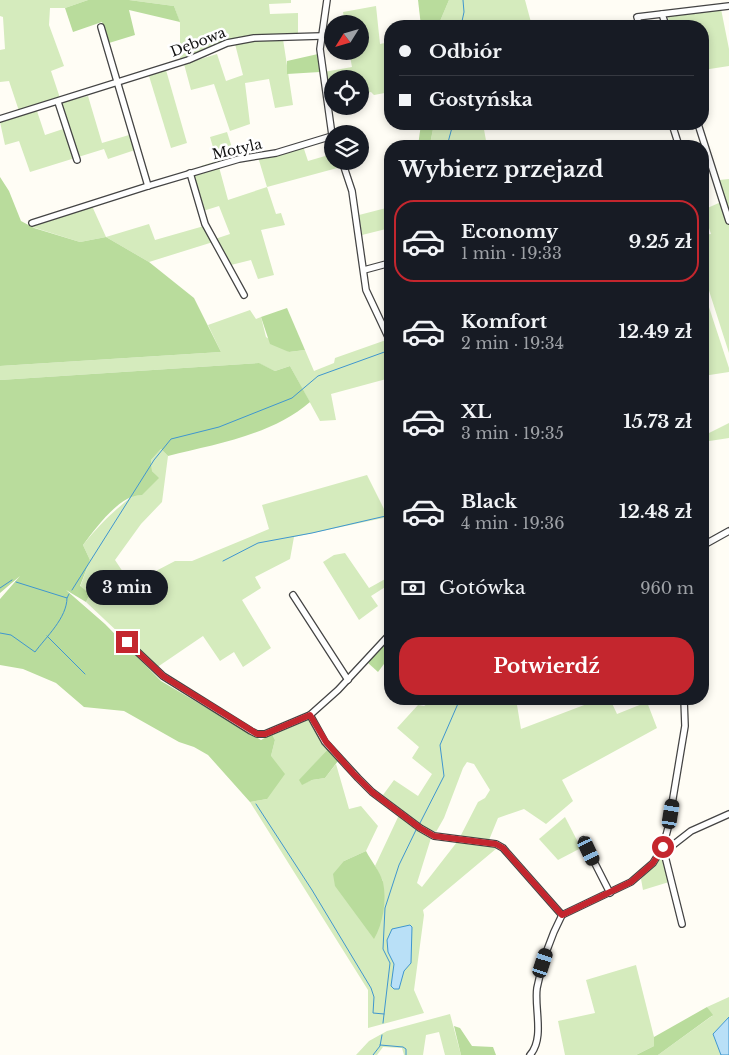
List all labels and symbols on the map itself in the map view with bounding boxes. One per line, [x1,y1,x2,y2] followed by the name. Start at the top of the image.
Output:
[324,15,369,60] north arrow
[168,23,229,61] street label: Dębowa
[210,135,264,163] street label: Motyla
[86,570,168,604] callout: 3 min
[116,631,138,653] route end
[661,798,680,830] car
[575,834,602,868] car
[652,836,674,858] route start
[531,946,554,980] car

